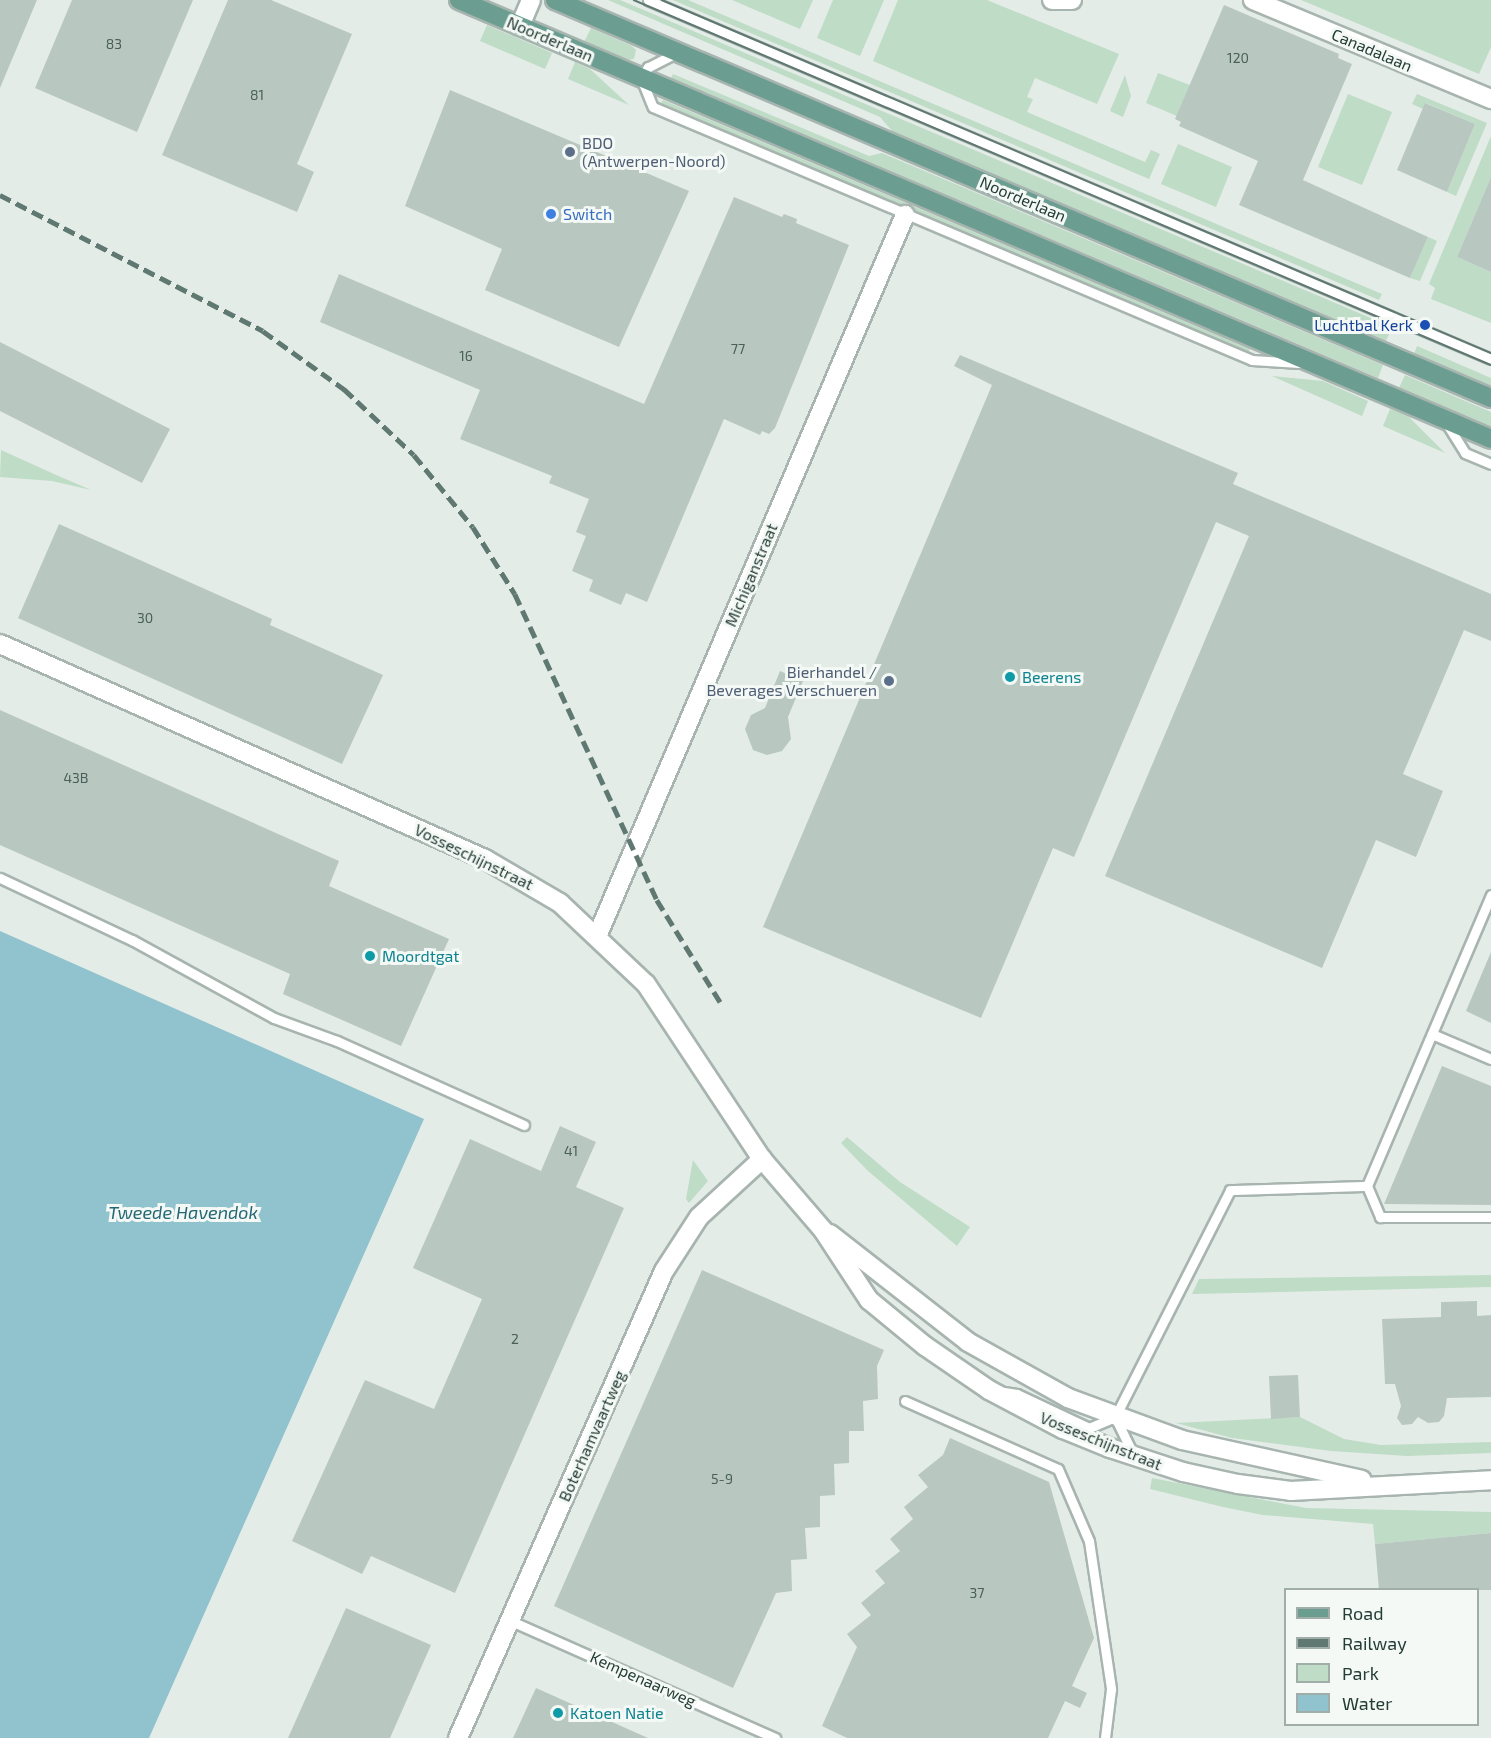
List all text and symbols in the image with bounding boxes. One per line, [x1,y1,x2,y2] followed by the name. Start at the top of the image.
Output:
[504,12,596,66] street label: Noorderlaan
[1329,24,1415,76] street label: Canadalaan
[106,36,122,52] house number: 83
[1227,50,1249,66] house number: 120
[250,87,264,103] house number: 81
[582,133,726,171] place label: BDO (Antwerpen-Noord)
[563,145,577,159] marker: BDO (Antwerpen-Noord)
[977,172,1069,226] street label: Noorderlaan
[563,204,612,224] place label: Switch
[544,207,558,221] marker: Switch
[1314,315,1413,335] place label: Luchtbal Kerk
[1418,318,1432,332] marker: Luchtbal Kerk
[731,341,745,357] house number: 77
[459,348,473,364] house number: 16
[721,520,781,630] street label: Michiganstraat
[137,610,153,626] house number: 30
[706,662,877,700] place label: Bierhandel / Beverages Verschueren
[1022,667,1081,687] place label: Beerens
[1003,670,1017,684] marker: Beerens
[882,674,896,688] marker: Bierhandel / Beverages Verschueren
[63,770,89,786] house number: 43B
[411,820,537,894] street label: Vosseschijnstraat
[382,946,459,966] place label: Moordtgat
[363,949,377,963] marker: Moordtgat
[564,1143,578,1159] house number: 41
[108,1201,258,1223] water label: Tweede Havendok
[511,1331,519,1347] house number: 2
[554,1368,630,1504] street label: Boterhamvaartweg
[1037,1408,1165,1474] street label: Vosseschijnstraat
[711,1471,733,1487] house number: 5-9
[970,1585,984,1601] house number: 37
[1284,1588,1479,1726] legend
[1342,1602,1383,1624] text: Road
[1342,1632,1407,1654] text: Railway
[587,1647,699,1711] street label: Kempenaarweg
[1342,1662,1379,1684] text: Park
[1342,1692,1392,1714] text: Water
[570,1703,664,1723] place label: Katoen Natie
[551,1706,565,1720] marker: Katoen Natie

